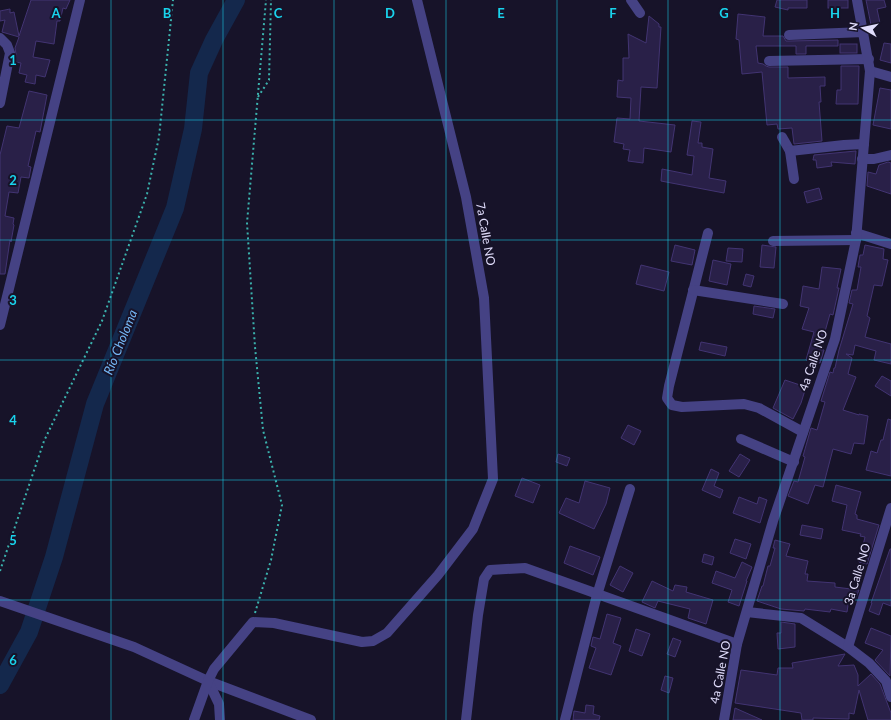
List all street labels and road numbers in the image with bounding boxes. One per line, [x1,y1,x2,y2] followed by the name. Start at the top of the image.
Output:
[473,201,499,267] street label: 7a Calle NO
[796,327,831,393] street label: 4a Calle NO
[840,541,874,607] street label: 3a Calle NO
[707,639,734,705] street label: 4a Calle NO

